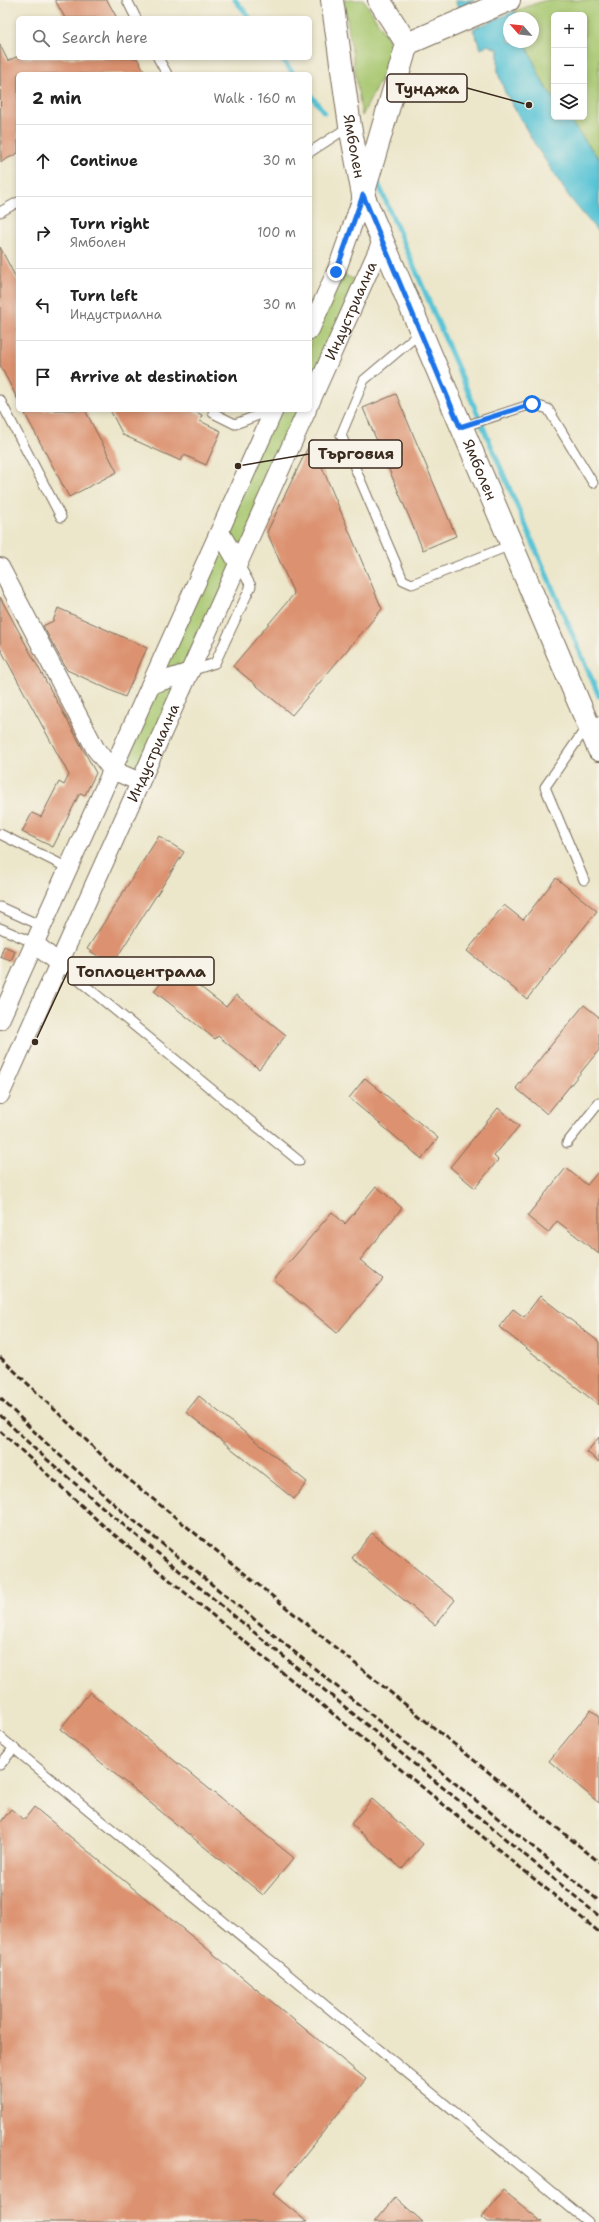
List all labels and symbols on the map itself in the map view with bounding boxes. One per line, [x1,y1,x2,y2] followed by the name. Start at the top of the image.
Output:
[503,12,539,48] north arrow
[387,74,467,102] callout: Тунджа
[395,78,459,99] text: Тунджа
[338,113,370,180] street label: Ямболен
[320,258,382,363] street label: Индустриална
[327,263,345,281] route end
[523,395,541,413] route start
[458,436,502,503] street label: Ямболен
[309,440,402,468] callout: Търговия
[318,443,394,464] text: Търговия
[123,700,184,805] street label: Индустриална
[68,957,214,985] callout: Топлоцентрала
[76,961,206,982] text: Топлоцентрала

